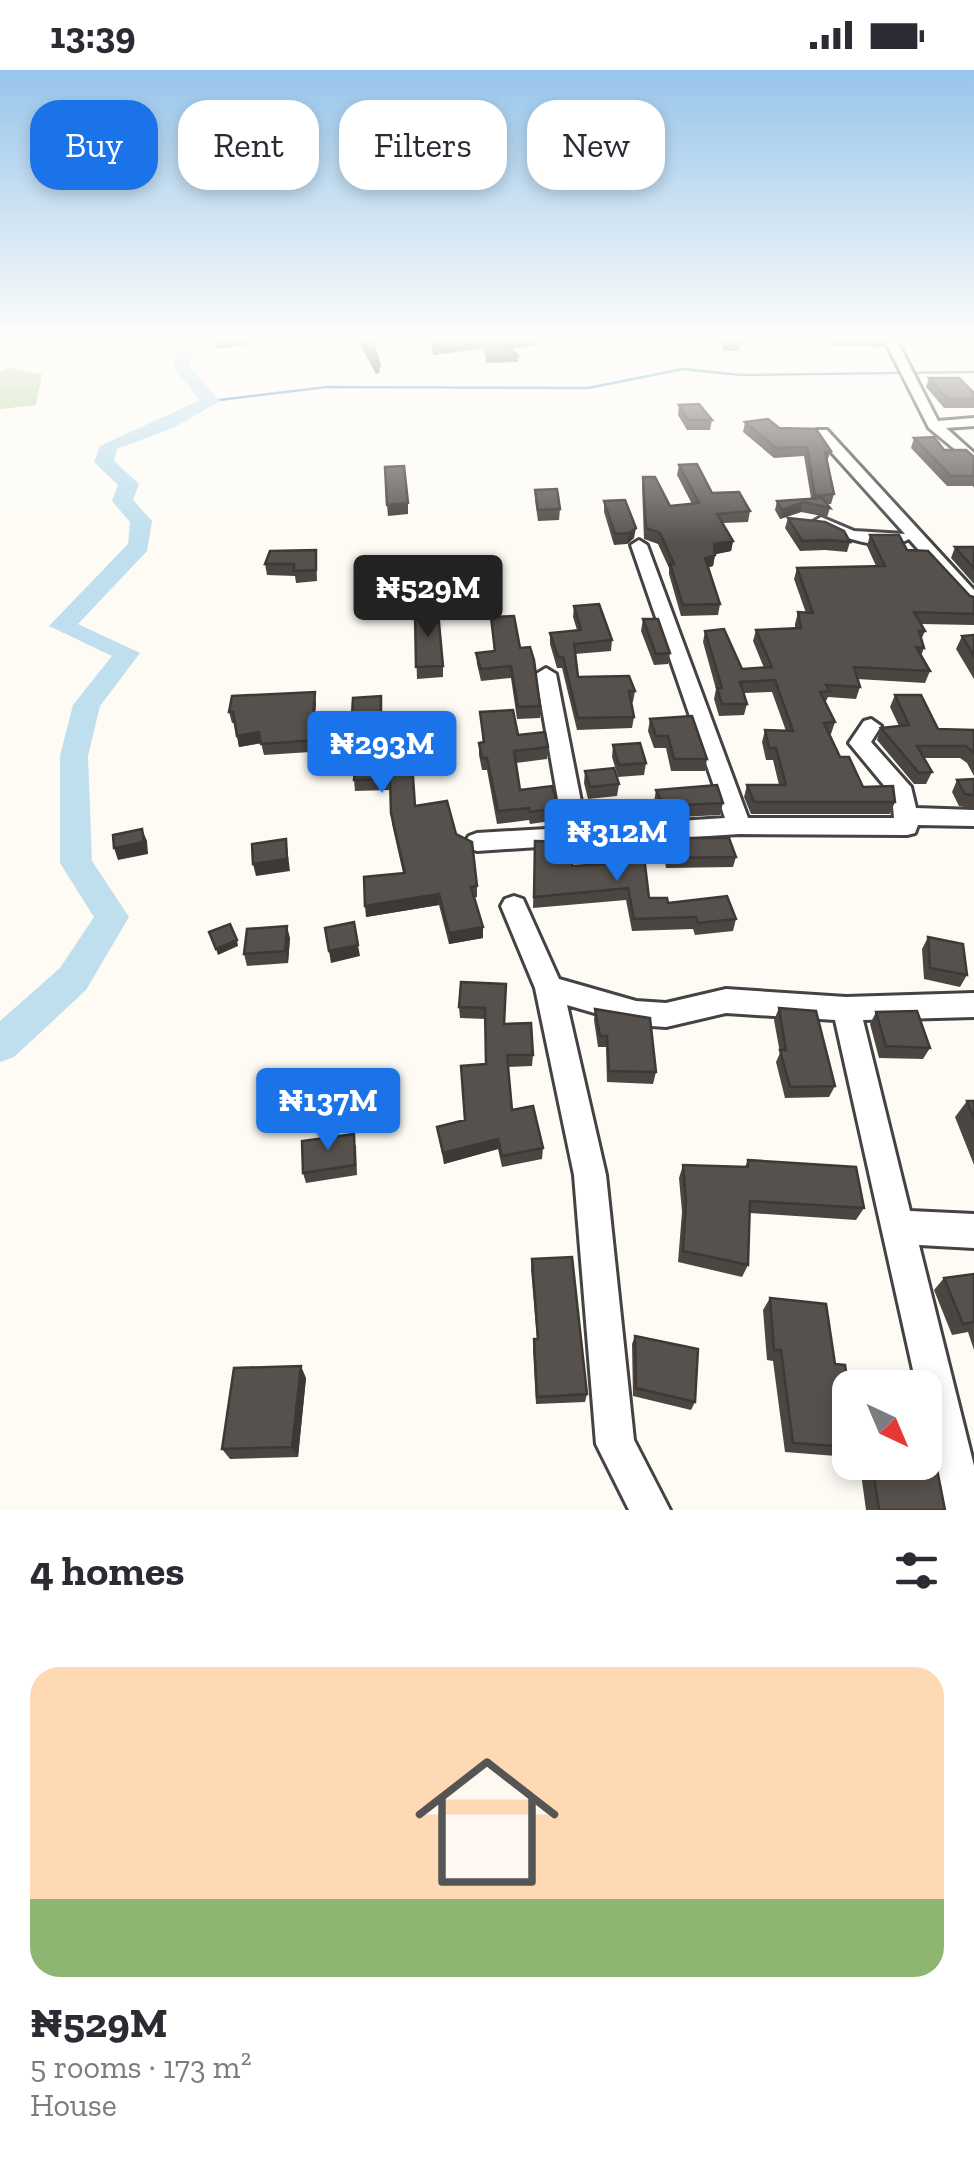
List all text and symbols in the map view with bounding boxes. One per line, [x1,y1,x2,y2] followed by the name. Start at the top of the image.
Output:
[50,12,136,58] text: 13:39
[30,100,158,190] chip: Buy
[178,100,319,190] chip: Rent
[339,100,507,190] chip: Filters
[527,100,665,190] chip: New
[358,555,498,640] pin: ₦529M
[376,568,480,606] text: ₦529M
[312,711,452,796] pin: ₦293M
[329,724,435,762] text: ₦293M
[547,799,687,884] pin: ₦312M
[566,812,668,850] text: ₦312M
[258,1068,398,1153] pin: ₦137M
[278,1081,378,1119] text: ₦137M
[832,1370,942,1480] north arrow
[832,1370,942,1480] map controls
[889,1543,944,1598] icon: filters
[30,1545,185,1596] text: 4 homes
[397,1732,577,1912] icon: home
[30,1997,168,2048] text: ₦529M
[30,2048,252,2086] text: 5 rooms · 173 m²
[30,2086,117,2124] text: House

